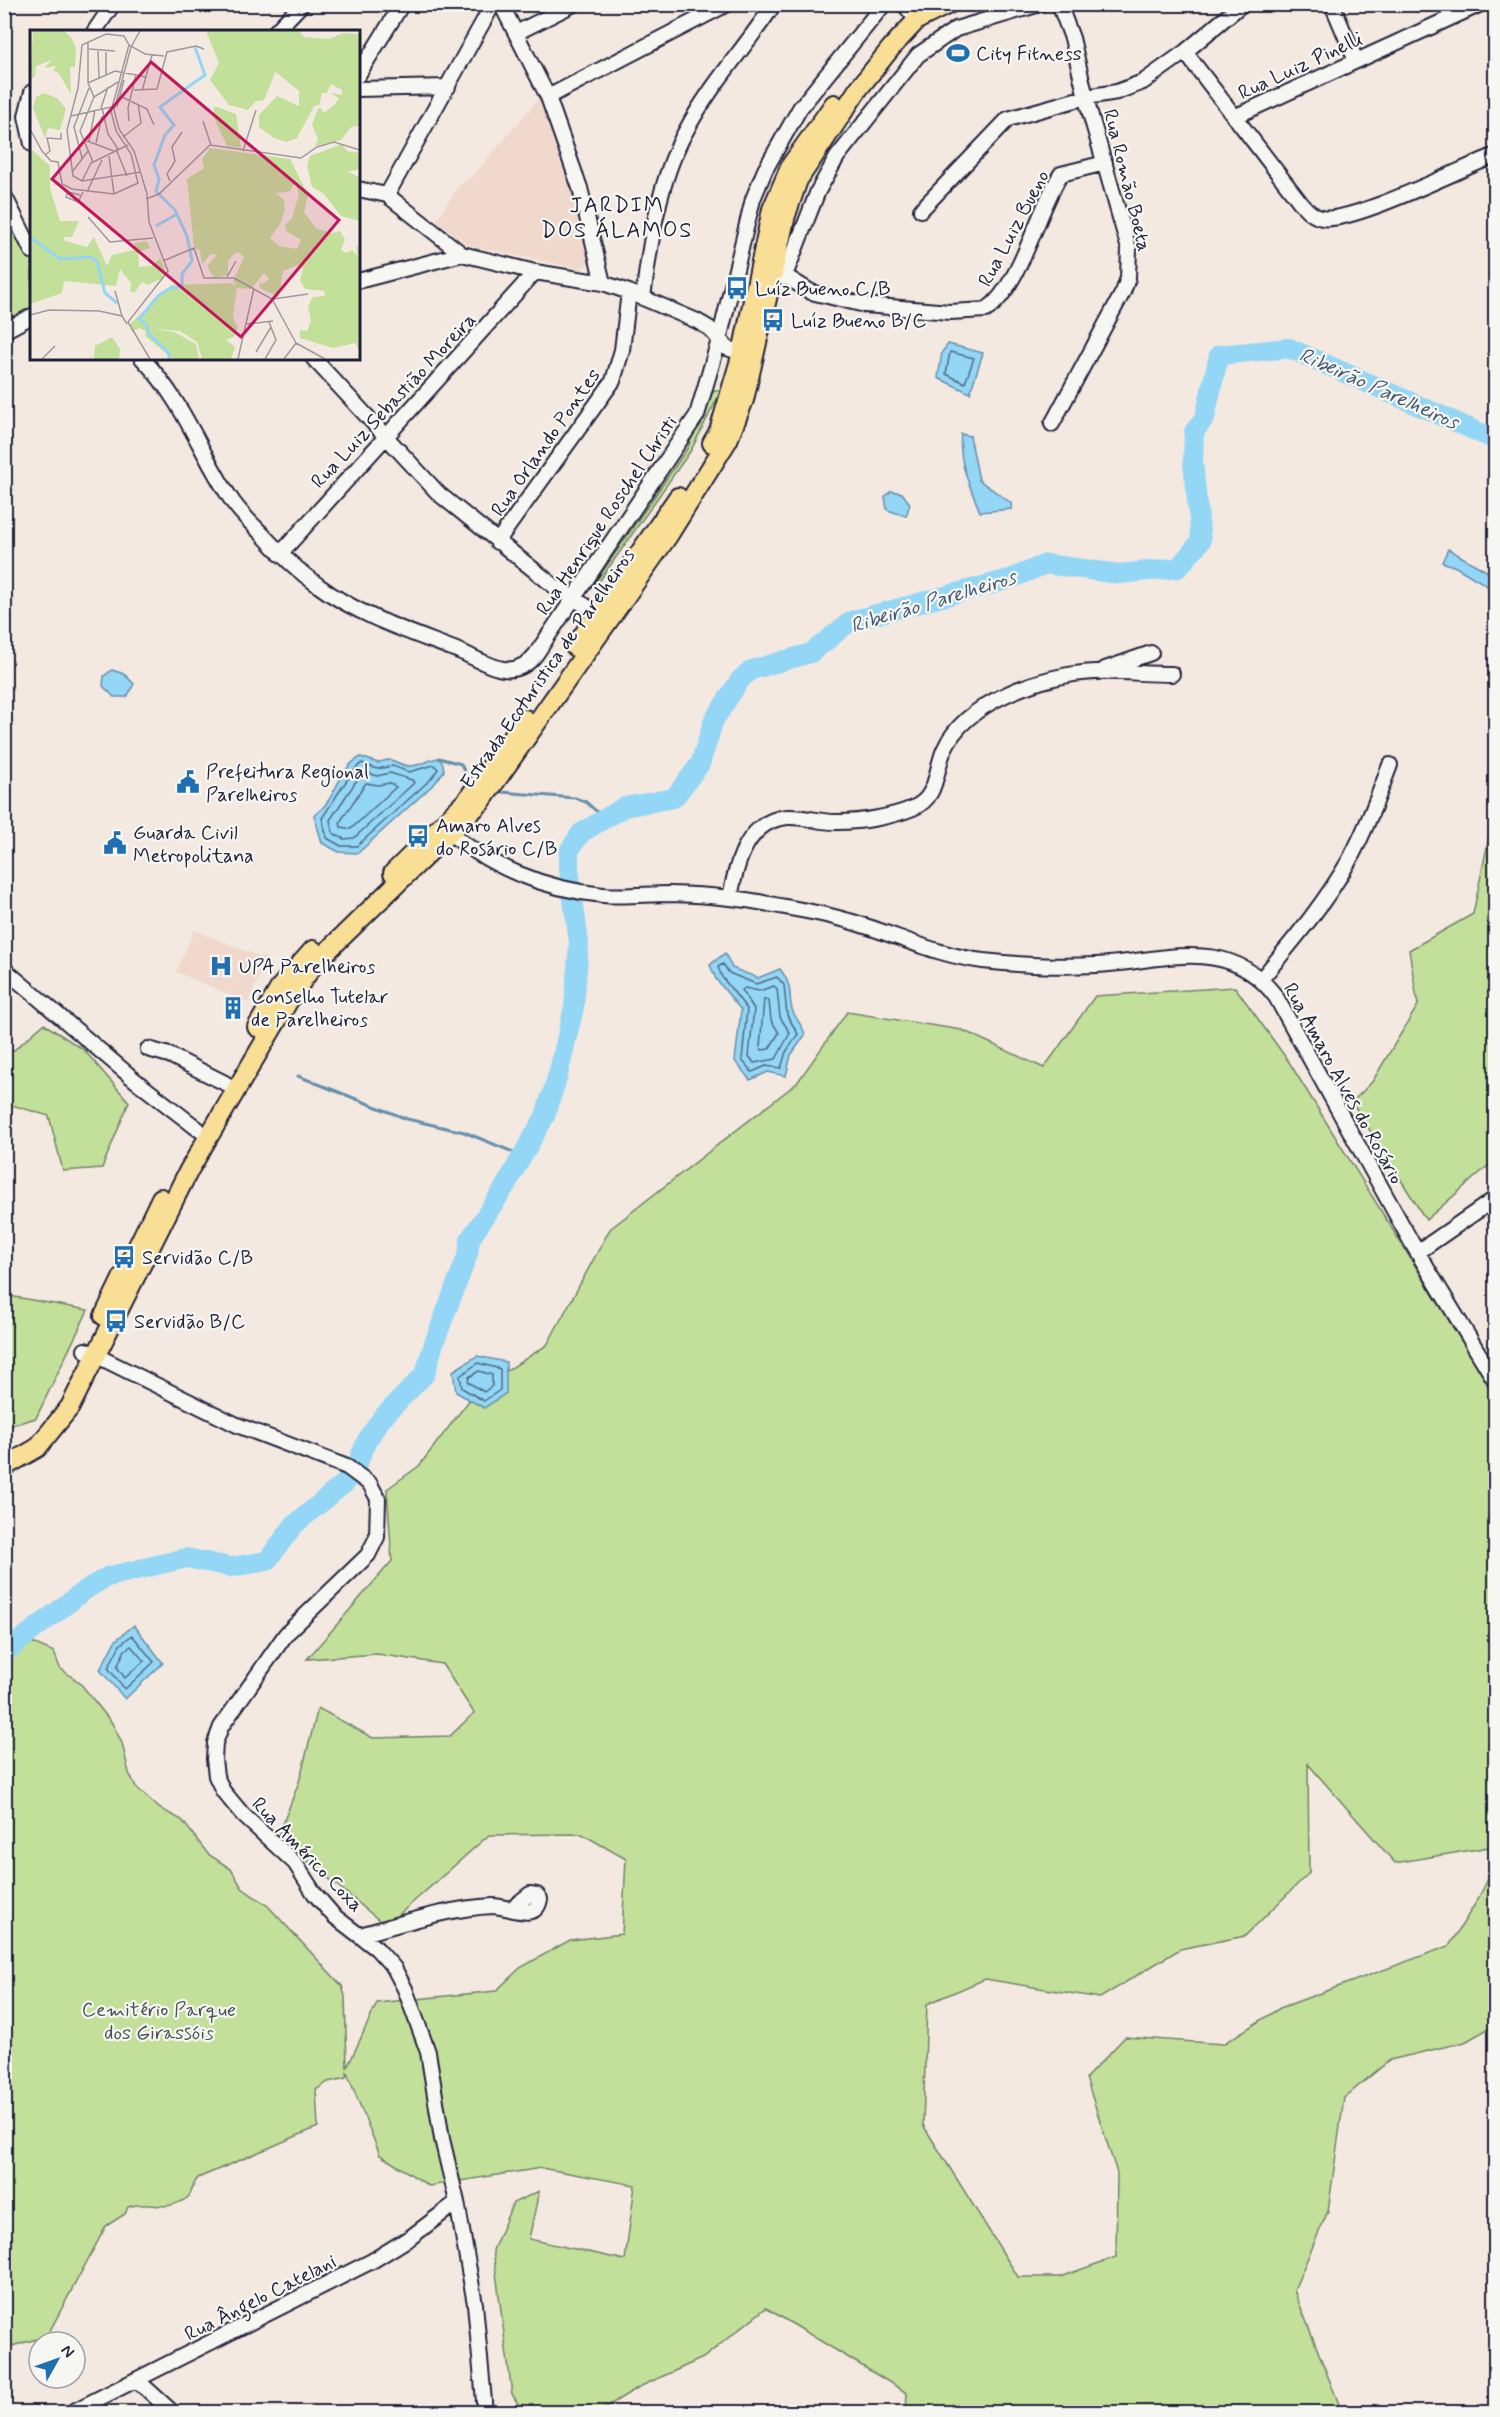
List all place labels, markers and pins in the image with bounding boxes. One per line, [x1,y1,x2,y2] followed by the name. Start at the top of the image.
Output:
[945,40,971,66] sports icon: City Fitness
[976,41,1082,68] place label: City Fitness
[724,275,750,301] bus stop icon: Luíz Bueno C/B
[755,276,891,303] place label: Luíz Bueno C/B
[760,307,786,333] bus stop icon: Luíz Bueno B/C
[791,308,927,335] place label: Luíz Bueno B/C
[206,759,369,809] place label: Prefeitura Regional Parelheiros
[175,769,201,795] public building icon: Prefeitura Regional Parelheiros
[436,813,557,863] place label: Amaro Alves do Rosário C/B
[133,820,254,870] place label: Guarda Civil Metropolitana
[405,823,431,849] bus stop icon: Amaro Alves do Rosário C/B
[102,830,128,856] public building icon: Guarda Civil Metropolitana
[208,953,234,979] hospital icon: UPA Parelheiros
[239,954,376,981] place label: UPA Parelheiros
[251,984,388,1034] place label: Conselho Tutelar de Parelheiros
[220,995,246,1021] building icon: Conselho Tutelar de Parelheiros
[111,1244,137,1270] bus stop icon: Servidão C/B
[142,1245,253,1272] place label: Servidão C/B
[103,1308,129,1334] bus stop icon: Servidão B/C
[134,1309,245,1336] place label: Servidão B/C

